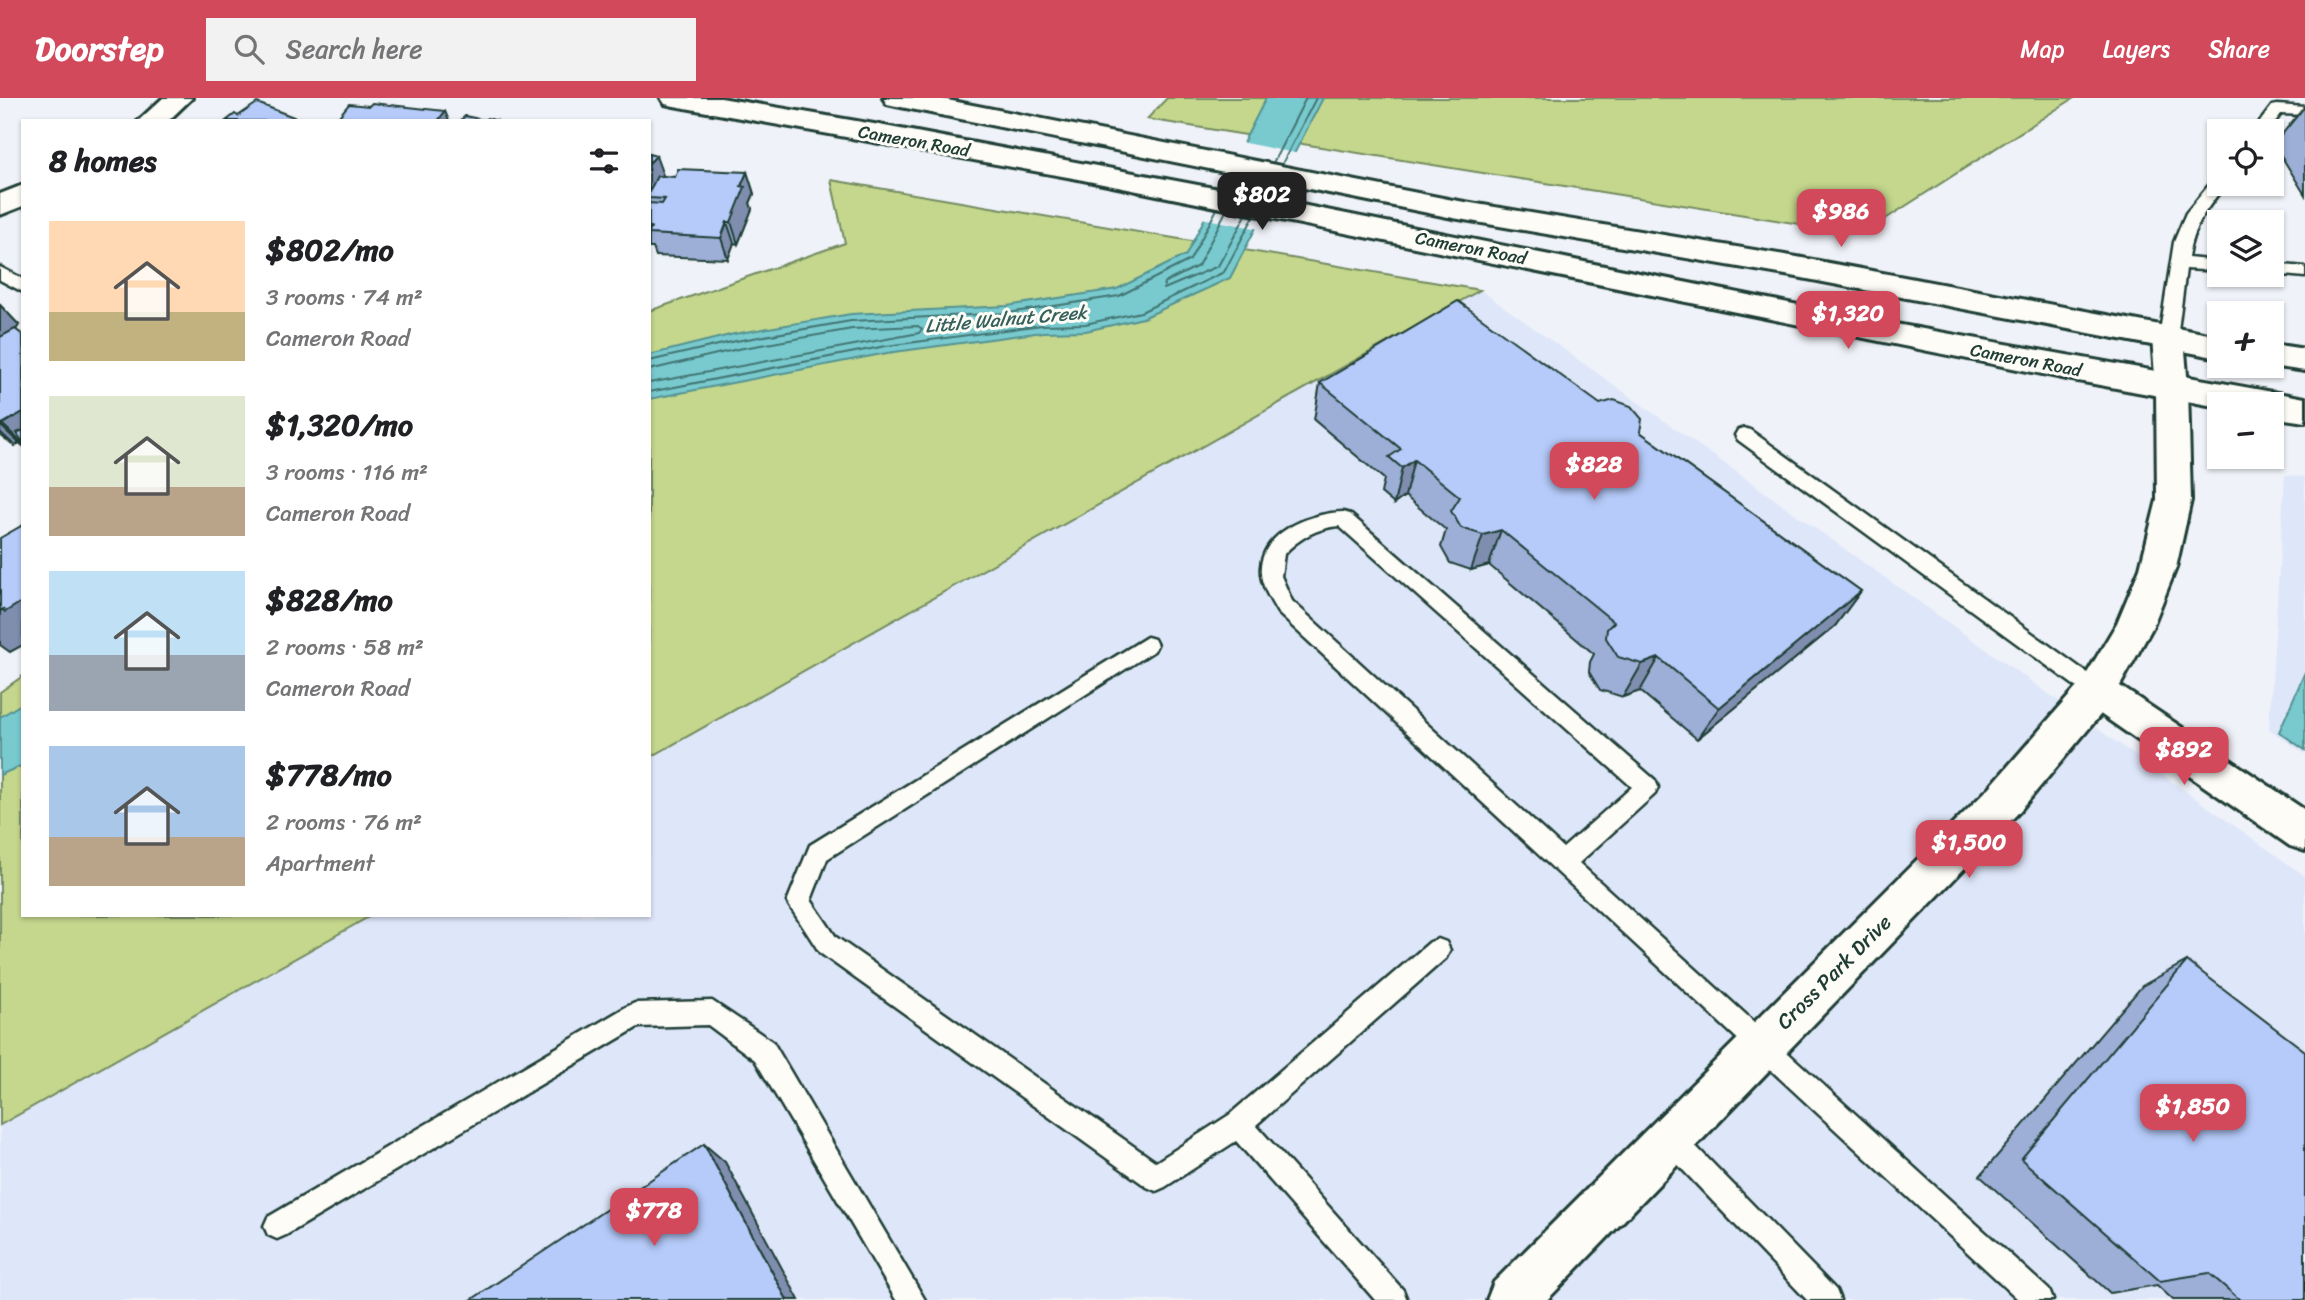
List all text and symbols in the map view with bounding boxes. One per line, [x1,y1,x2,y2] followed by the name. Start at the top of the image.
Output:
[206,18,696,81] search box
[35,20,164,78] text: Doorstep
[286,26,423,72] text: Search here
[2020,28,2065,70] text: Map
[2103,28,2170,70] text: Layers
[2208,28,2270,70] text: Share
[230,30,268,68] icon: search
[856,115,974,167] street label: Cameron Road
[2207,119,2284,469] map controls
[2207,119,2284,196] button: locate
[49,134,157,188] text: 8 homes
[585,142,623,180] icon: filters
[1221,172,1303,232] pin: $802
[1233,174,1291,215] text: $802
[1800,190,1882,249] pin: $986
[1813,191,1869,232] text: $986
[2207,210,2284,287] button: layers
[1413,222,1531,275] street label: Cameron Road
[266,223,394,277] text: $802/mo
[105,249,189,333] icon: home
[266,277,423,318] text: 3 rooms · 74 m²
[1791,292,1905,351] pin: $1,320
[1812,293,1884,334] text: $1,320
[924,295,1089,343] water label: Little Walnut Creek
[2207,301,2284,378] button: +
[266,318,410,359] text: Cameron Road
[1968,334,2086,387] street label: Cameron Road
[2207,392,2284,469] button: −
[266,398,413,452] text: $1,320/mo
[105,424,189,508] icon: home
[1553,442,1635,502] pin: $828
[1566,444,1622,485] text: $828
[266,452,428,493] text: 3 rooms · 116 m²
[266,493,410,534] text: Cameron Road
[266,573,393,627] text: $828/mo
[105,599,189,683] icon: home
[266,627,424,668] text: 2 rooms · 58 m²
[266,668,410,709] text: Cameron Road
[2143,728,2225,787] pin: $892
[2156,729,2212,770] text: $892
[266,748,392,802] text: $778/mo
[105,774,189,858] icon: home
[266,802,422,843] text: 2 rooms · 76 m²
[1912,820,2026,880] pin: $1,500
[1932,822,2006,863] text: $1,500
[266,843,375,884] text: Apartment
[1767,905,1901,1039] street label: Cross Park Drive
[2136,1084,2250,1144] pin: $1,850
[2156,1086,2230,1127] text: $1,850
[613,1188,695,1248] pin: $778
[626,1190,682,1231] text: $778

